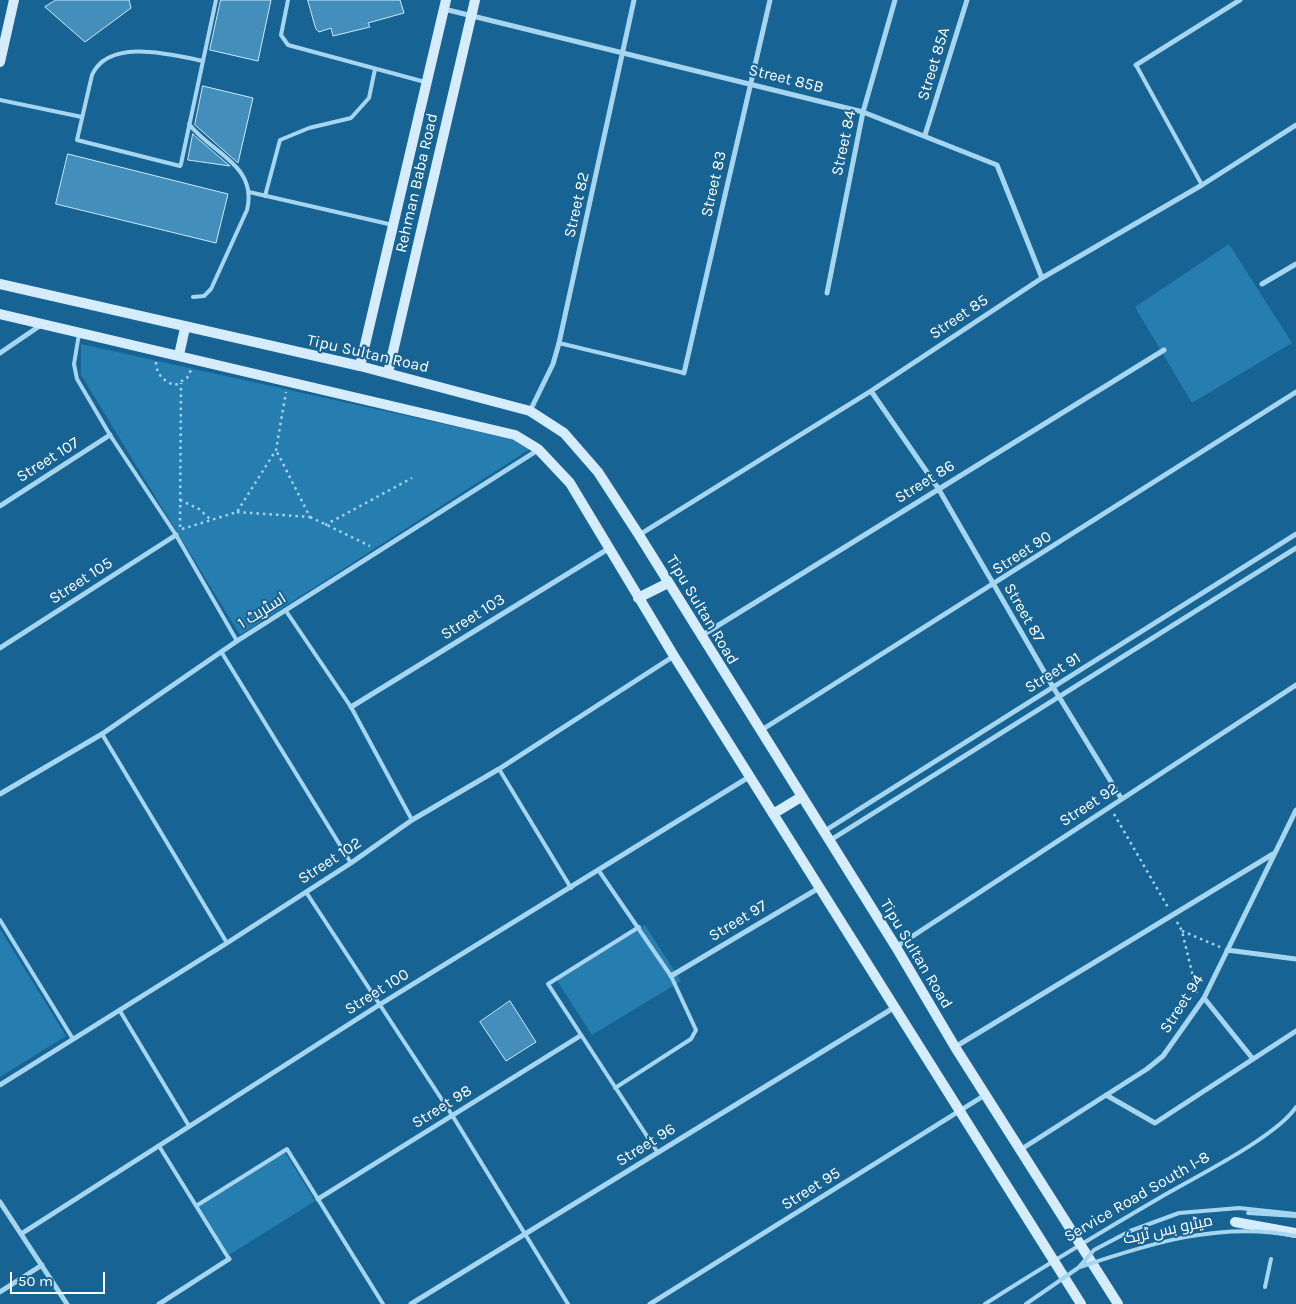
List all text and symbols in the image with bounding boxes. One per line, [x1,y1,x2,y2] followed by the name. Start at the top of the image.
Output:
[914,25,954,103] street label: Street 85A
[747,60,825,98] street label: Street 85B
[828,108,860,178] street label: Street 84
[392,111,442,255] street label: Rehman Baba Road
[697,149,731,219] street label: Street 83
[560,170,594,240] street label: Street 82
[926,290,992,344] street label: Street 85
[305,331,431,377] street label: Tipu Sultan Road
[13,433,83,487] street label: Street 107
[892,456,958,508] street label: Street 86
[989,527,1055,579] street label: Street 90
[662,552,742,668] street label: Tipu Sultan Road
[46,553,116,609] street label: Street 105
[999,580,1049,646] street label: Street 87
[234,589,290,633] street label: اسٹریٹ 1
[437,590,509,644] street label: Street 103
[1022,648,1084,698] street label: Street 91
[1056,779,1122,831] street label: Street 92
[295,833,365,889] street label: Street 102
[705,896,771,946] street label: Street 97
[876,896,956,1012] street label: Tipu Sultan Road
[341,965,413,1019] street label: Street 100
[1156,971,1208,1037] street label: Street 94
[409,1081,475,1133] street label: Street 98
[613,1119,679,1171] street label: Street 96
[1061,1147,1213,1247] street label: Service Road South I-8
[778,1163,844,1215] street label: Street 95
[1121,1211,1215,1249] street label: میٹرو بس ٹریک
[12,1262,108,1294] scale bar
[18,1272,53,1290] text: 50 m

